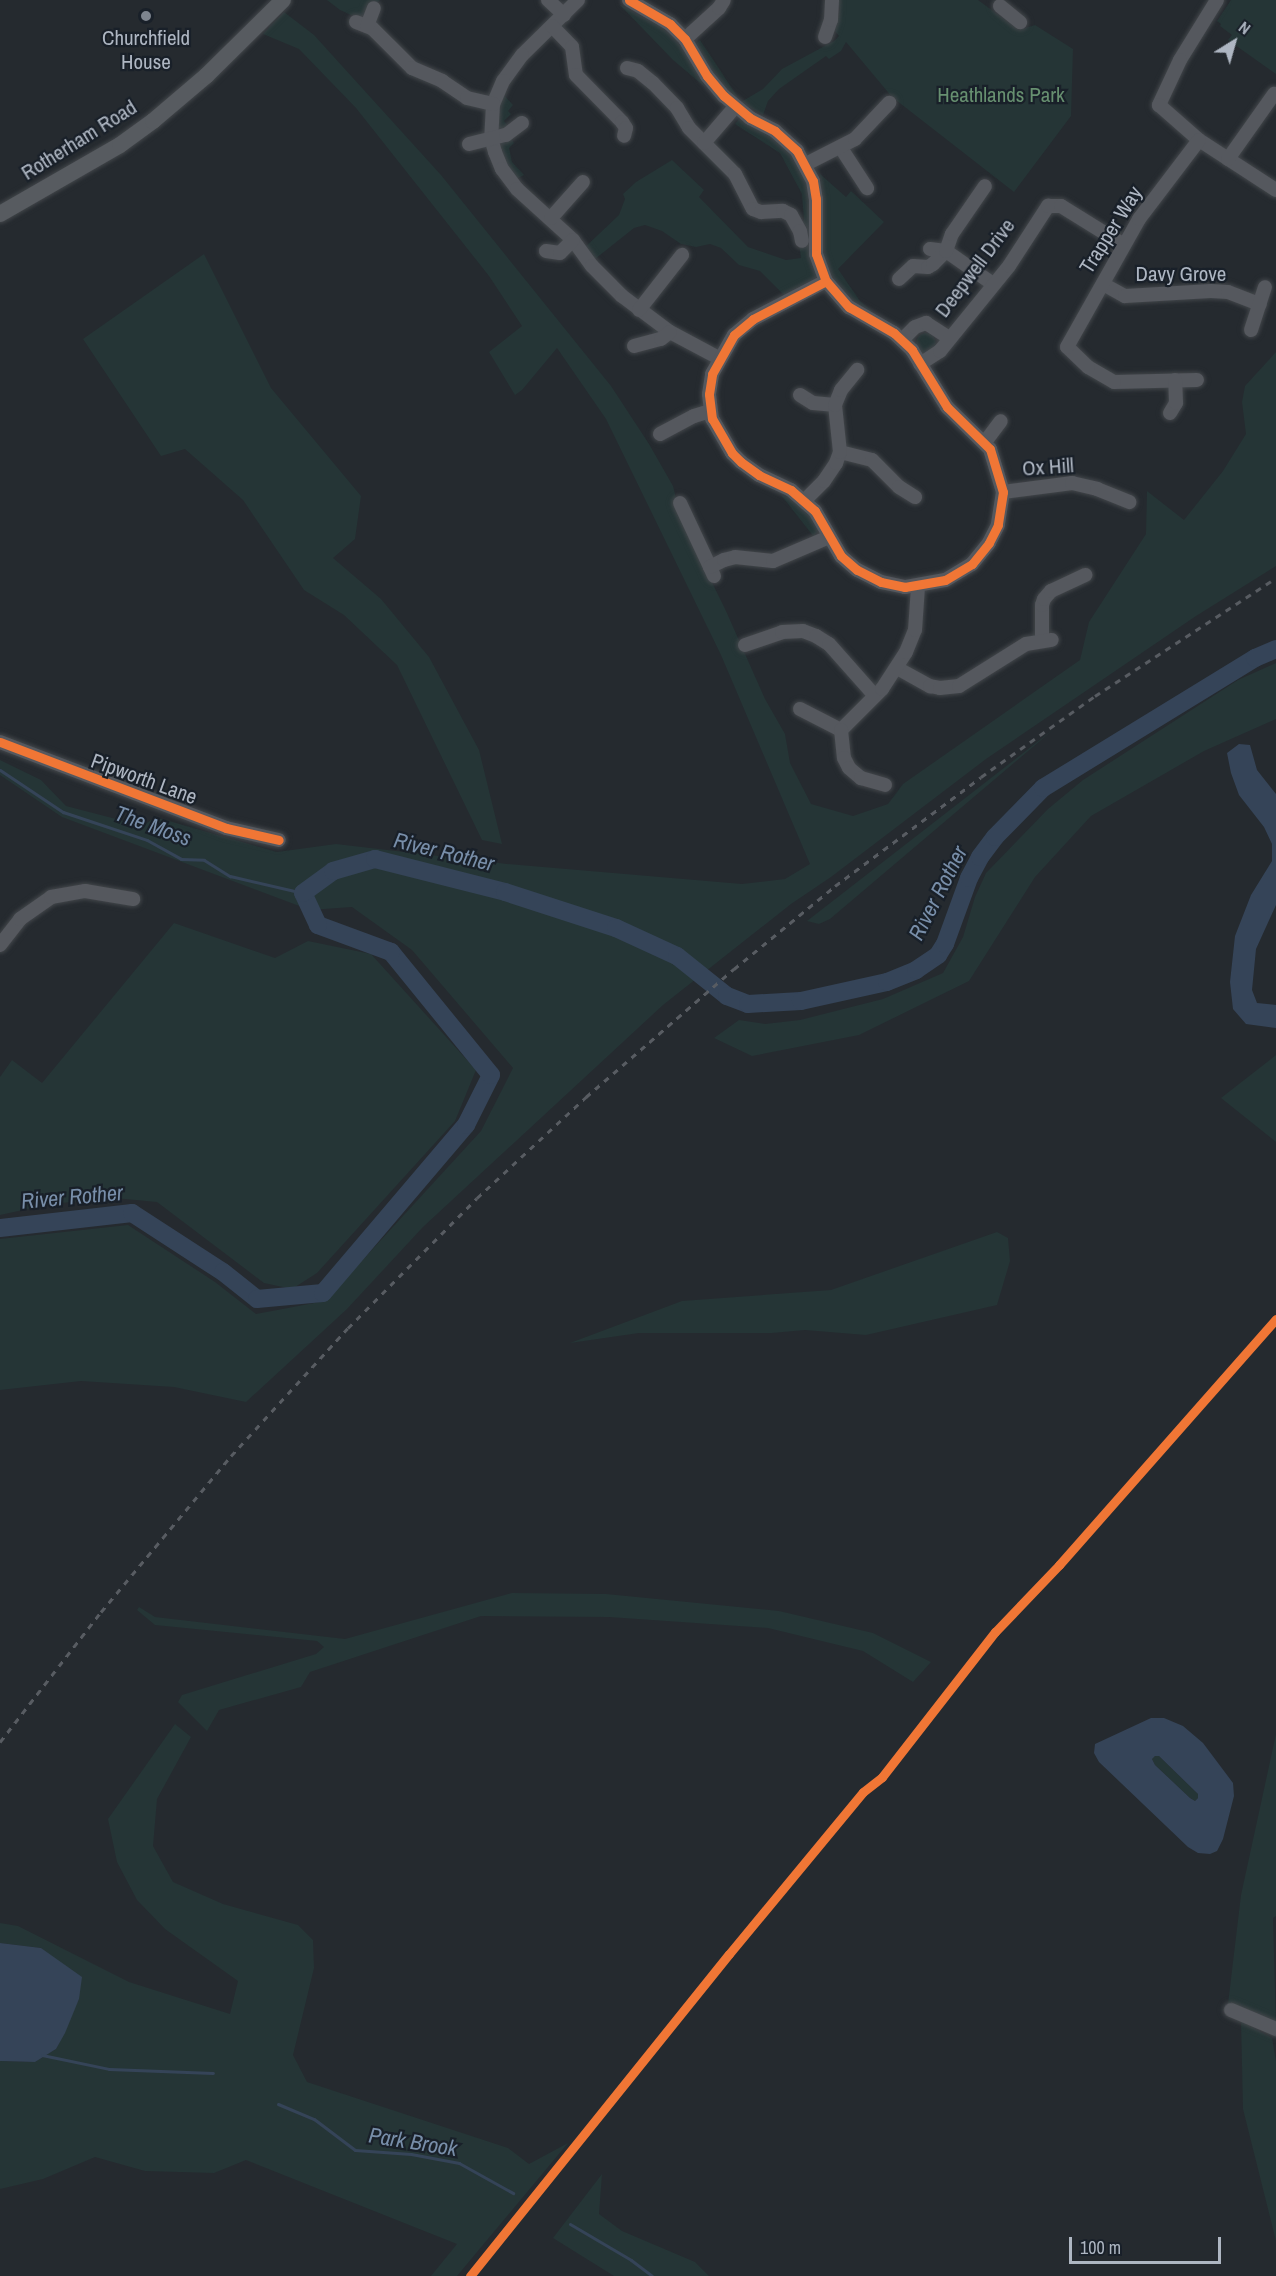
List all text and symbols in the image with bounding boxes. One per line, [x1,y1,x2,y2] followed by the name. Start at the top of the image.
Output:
[139,9,153,23] marker: Churchfield House
[1204,12,1264,72] north arrow
[1234,16,1255,39] text: N
[102,25,190,75] place label: Churchfield House
[937,82,1065,108] park label: Heathlands Park
[17,95,141,185] street label: Rotherham Road
[1074,182,1148,278] street label: Trapper Way
[930,214,1020,322] street label: Deepwell Drive
[1136,261,1226,287] street label: Davy Grove
[1021,453,1075,481] street label: Ox Hill
[88,748,200,810] street label: Pipworth Lane
[111,800,195,852] water label: The Moss
[391,827,497,877] water label: River Rother
[903,841,973,945] water label: River Rother
[20,1179,124,1215] water label: River Rother
[367,2122,459,2162] water label: Park Brook
[1072,2225,1224,2263] scale bar
[1080,2235,1121,2260] text: 100 m

